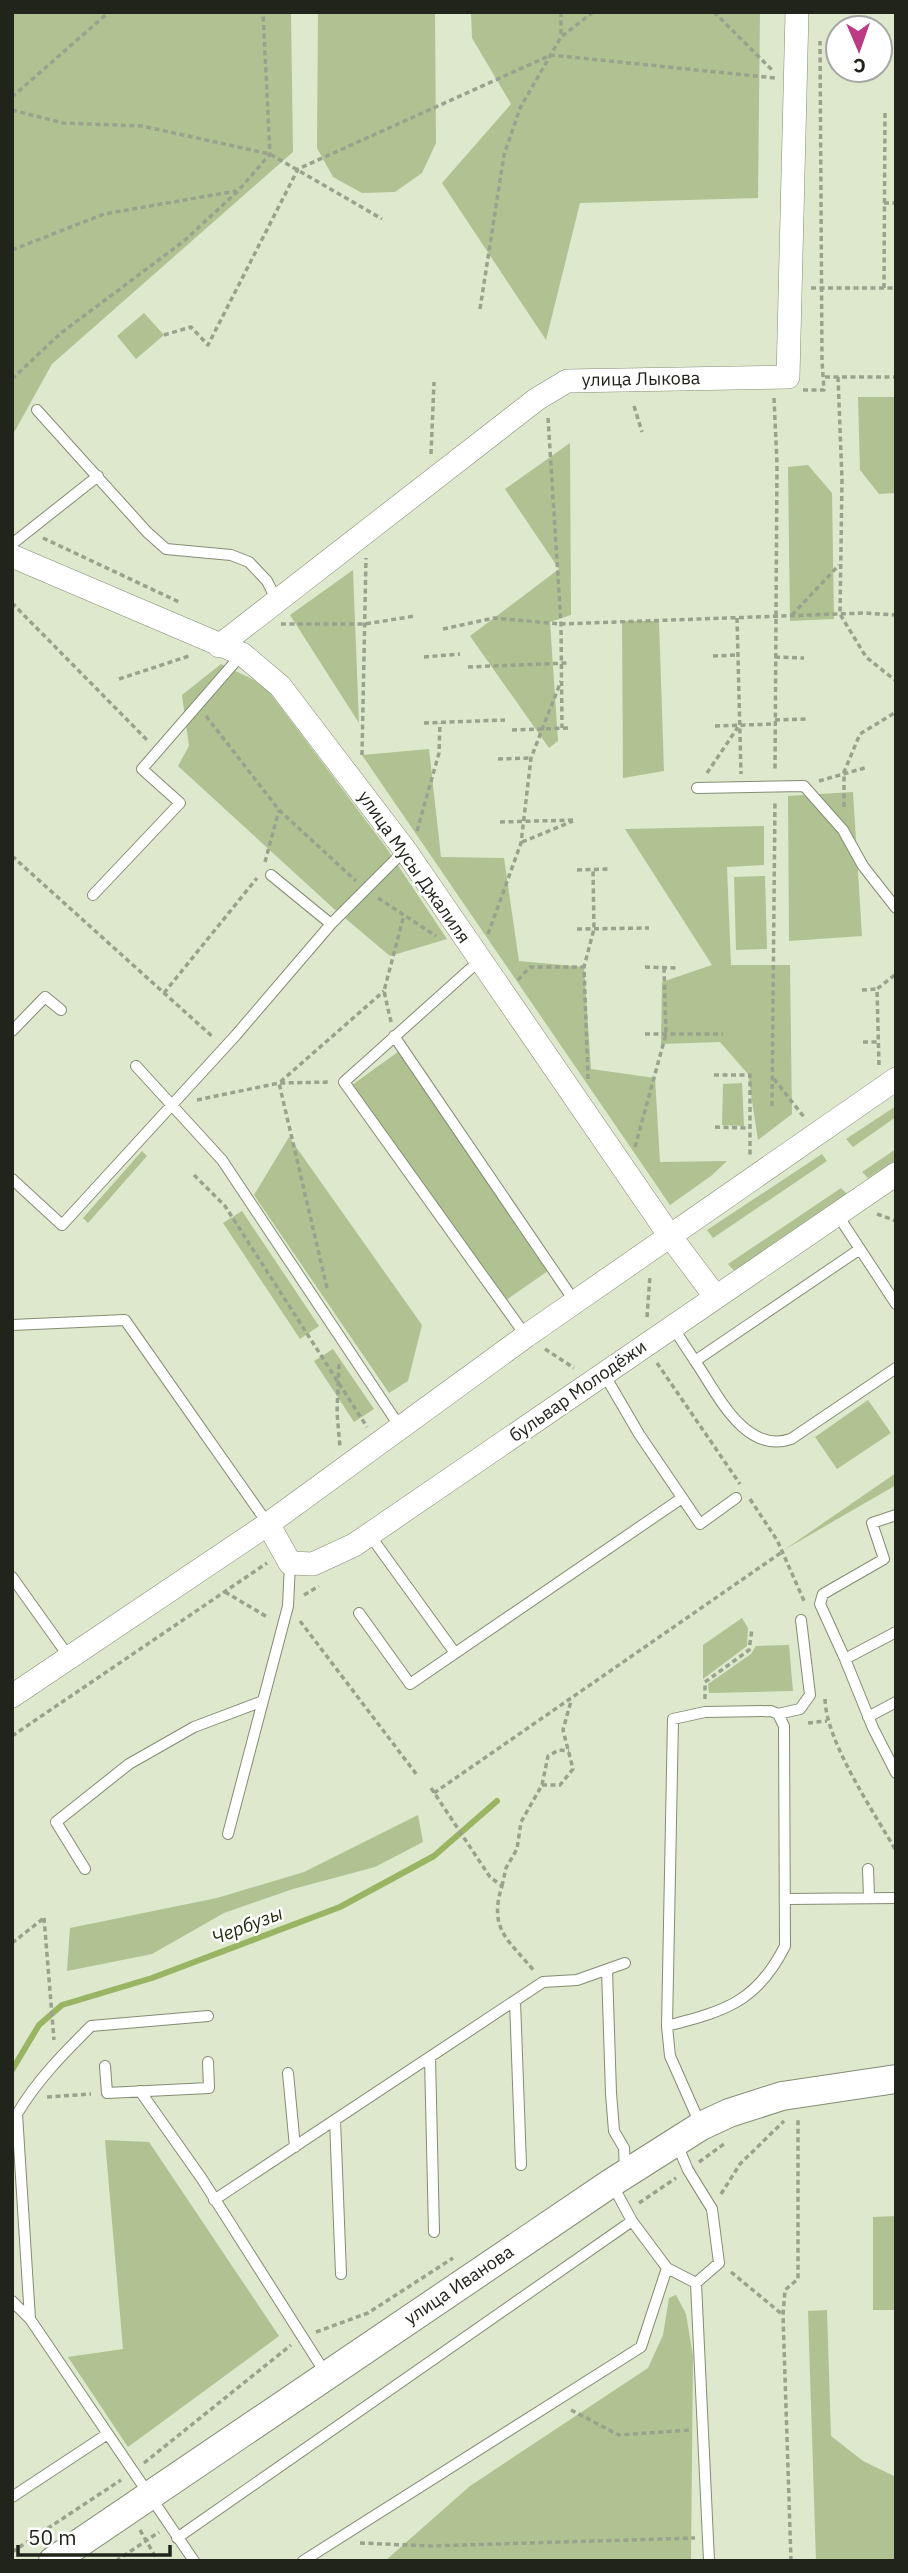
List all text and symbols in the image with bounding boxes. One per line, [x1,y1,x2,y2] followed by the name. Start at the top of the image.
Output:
[824,14,894,84] north arrow
[853,54,866,78] text: С
[581,366,701,391] street label: улица Лыкова
[353,786,476,947] street label: улица Мусы Джалиля
[505,1335,651,1447] street label: бульвар Молодёжи
[208,1901,286,1949] water label: Чербузы
[400,2239,518,2330] street label: улица Иванова
[18,2514,170,2558] scale bar
[28,2523,77,2551] text: 50 m

